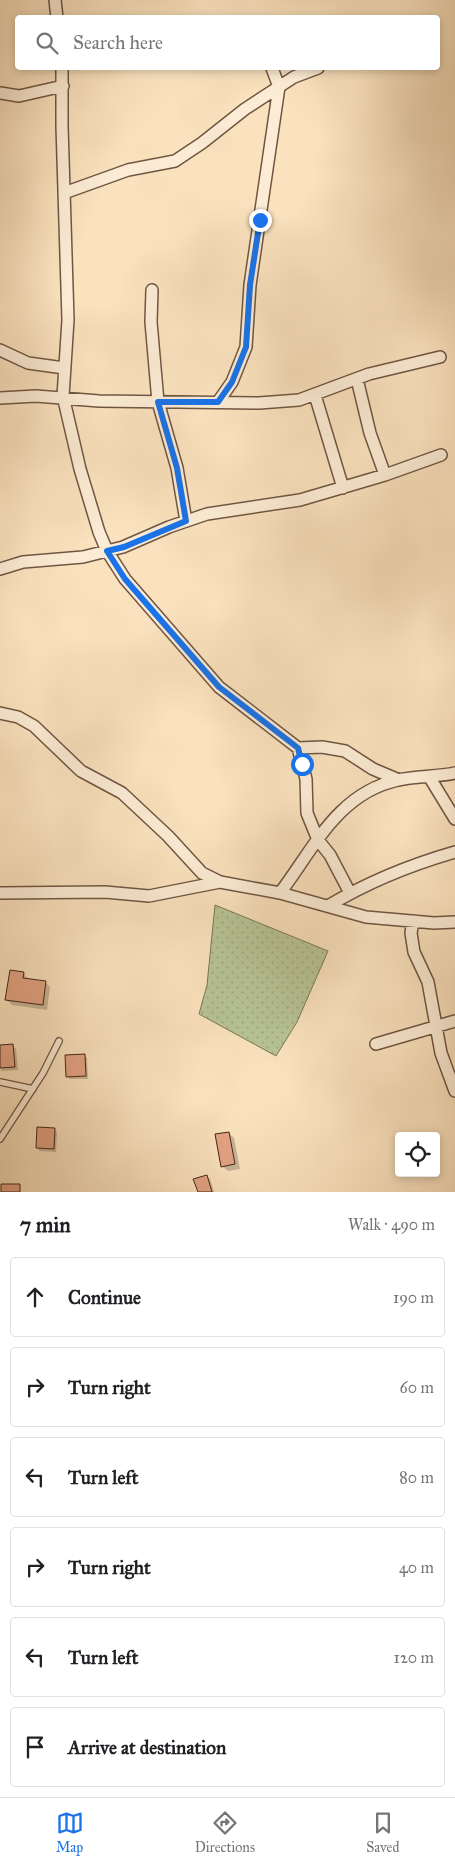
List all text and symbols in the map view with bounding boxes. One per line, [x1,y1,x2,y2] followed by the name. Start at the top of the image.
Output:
[15,15,440,70] search box
[33,29,61,57] icon: search
[73,31,163,54] text: Search here
[249,209,272,232] route end
[291,753,314,776] route start
[395,1132,440,1177] map controls
[395,1132,440,1177] button: locate
[20,1212,71,1238] text: 7 min
[348,1215,435,1234] text: Walk · 490 m
[21,1283,49,1311] icon: ahead
[68,1286,141,1309] text: Continue
[393,1288,434,1307] text: 190 m
[21,1373,49,1401] icon: right
[68,1376,151,1399] text: Turn right
[400,1378,434,1397] text: 60 m
[21,1463,49,1491] icon: left
[68,1466,138,1489] text: Turn left
[399,1468,434,1487] text: 80 m
[21,1553,49,1581] icon: right
[68,1556,151,1579] text: Turn right
[399,1558,434,1577] text: 40 m
[21,1643,49,1671] icon: left
[68,1646,138,1669] text: Turn left
[394,1648,434,1667] text: 120 m
[21,1733,49,1761] icon: arrive
[68,1736,226,1759] text: Arrive at destination
[56,1809,84,1856] tab: Map
[195,1809,255,1856] tab: Directions
[366,1809,399,1856] tab: Saved

